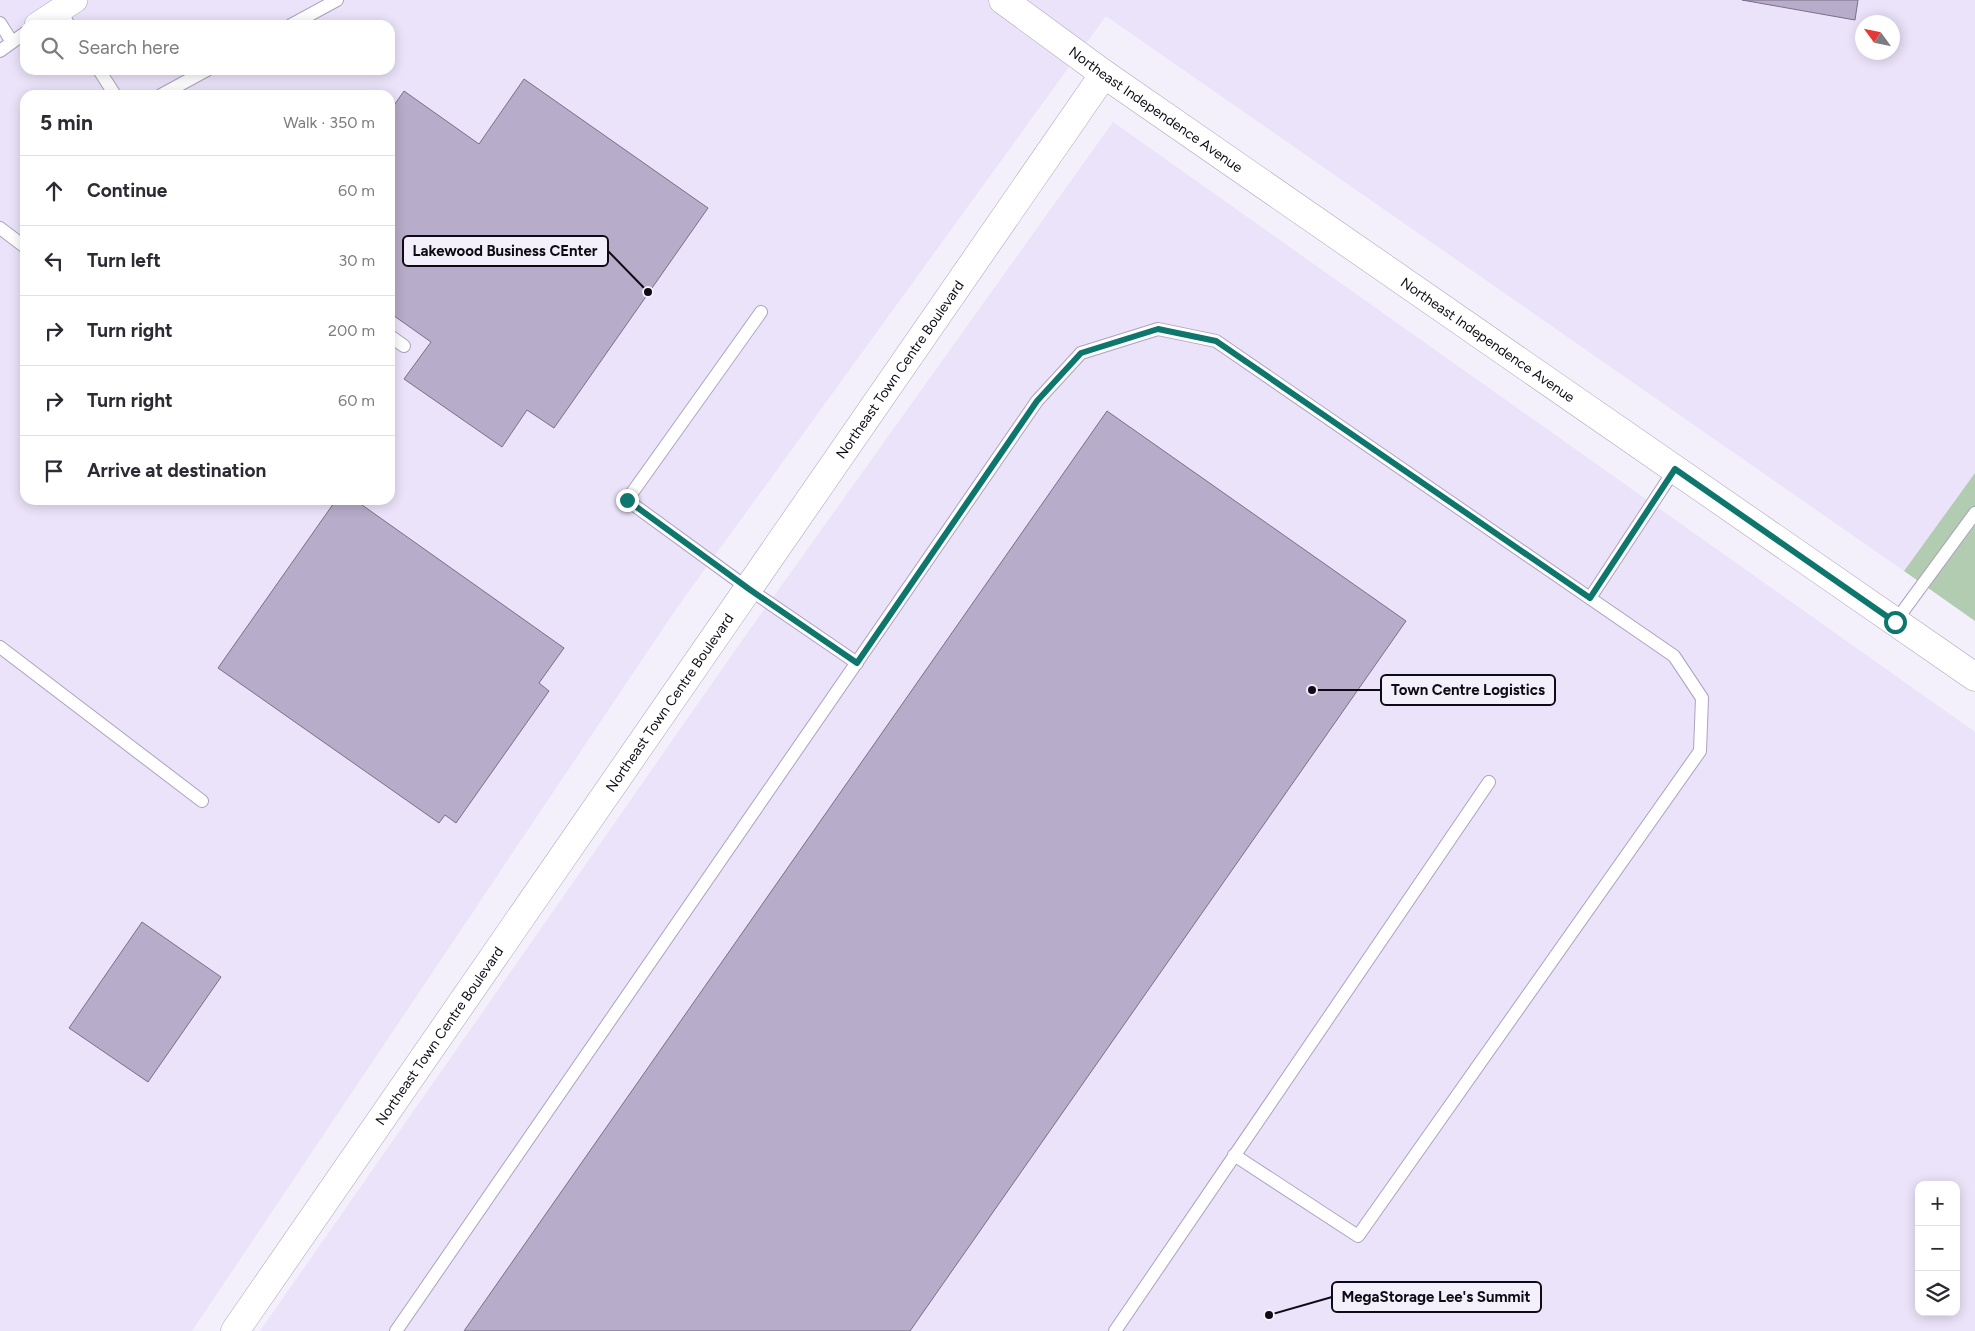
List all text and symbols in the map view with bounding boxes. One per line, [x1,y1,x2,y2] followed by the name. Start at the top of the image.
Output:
[1855,15,1900,60] north arrow
[20,20,395,75] search box
[38,34,66,62] icon: search
[78,36,180,59] text: Search here
[1065,43,1246,177] street label: Northeast Independence Avenue
[40,110,93,135] text: 5 min
[283,113,375,132] text: Walk · 350 m
[40,177,68,205] icon: ahead
[87,179,167,202] text: Continue
[338,181,375,200] text: 60 m
[403,236,608,266] callout: Lakewood Business CEnter
[412,242,598,260] text: Lakewood Business CEnter
[40,247,68,275] icon: left
[87,249,161,272] text: Turn left
[338,251,375,270] text: 30 m
[1397,274,1578,406] street label: Northeast Independence Avenue
[833,277,968,462] street label: Northeast Town Centre Boulevard
[40,317,68,345] icon: right
[87,319,173,342] text: Turn right
[328,321,375,340] text: 200 m
[40,387,68,415] icon: right
[87,389,173,412] text: Turn right
[338,391,375,410] text: 60 m
[40,457,68,485] icon: arrive
[87,459,266,482] text: Arrive at destination
[616,489,639,512] route end
[602,610,737,795] street label: Northeast Town Centre Boulevard
[1884,611,1907,634] route start
[1381,675,1555,705] callout: Town Centre Logistics
[1391,681,1545,699] text: Town Centre Logistics
[372,944,507,1128] street label: Northeast Town Centre Boulevard
[1915,1181,1960,1316] map controls
[1915,1181,1960,1226] button: +
[1915,1226,1960,1271] button: −
[1915,1271,1960,1316] button: layers
[1332,1282,1541,1312] callout: MegaStorage Lee's Summit
[1341,1288,1531,1306] text: MegaStorage Lee's Summit

